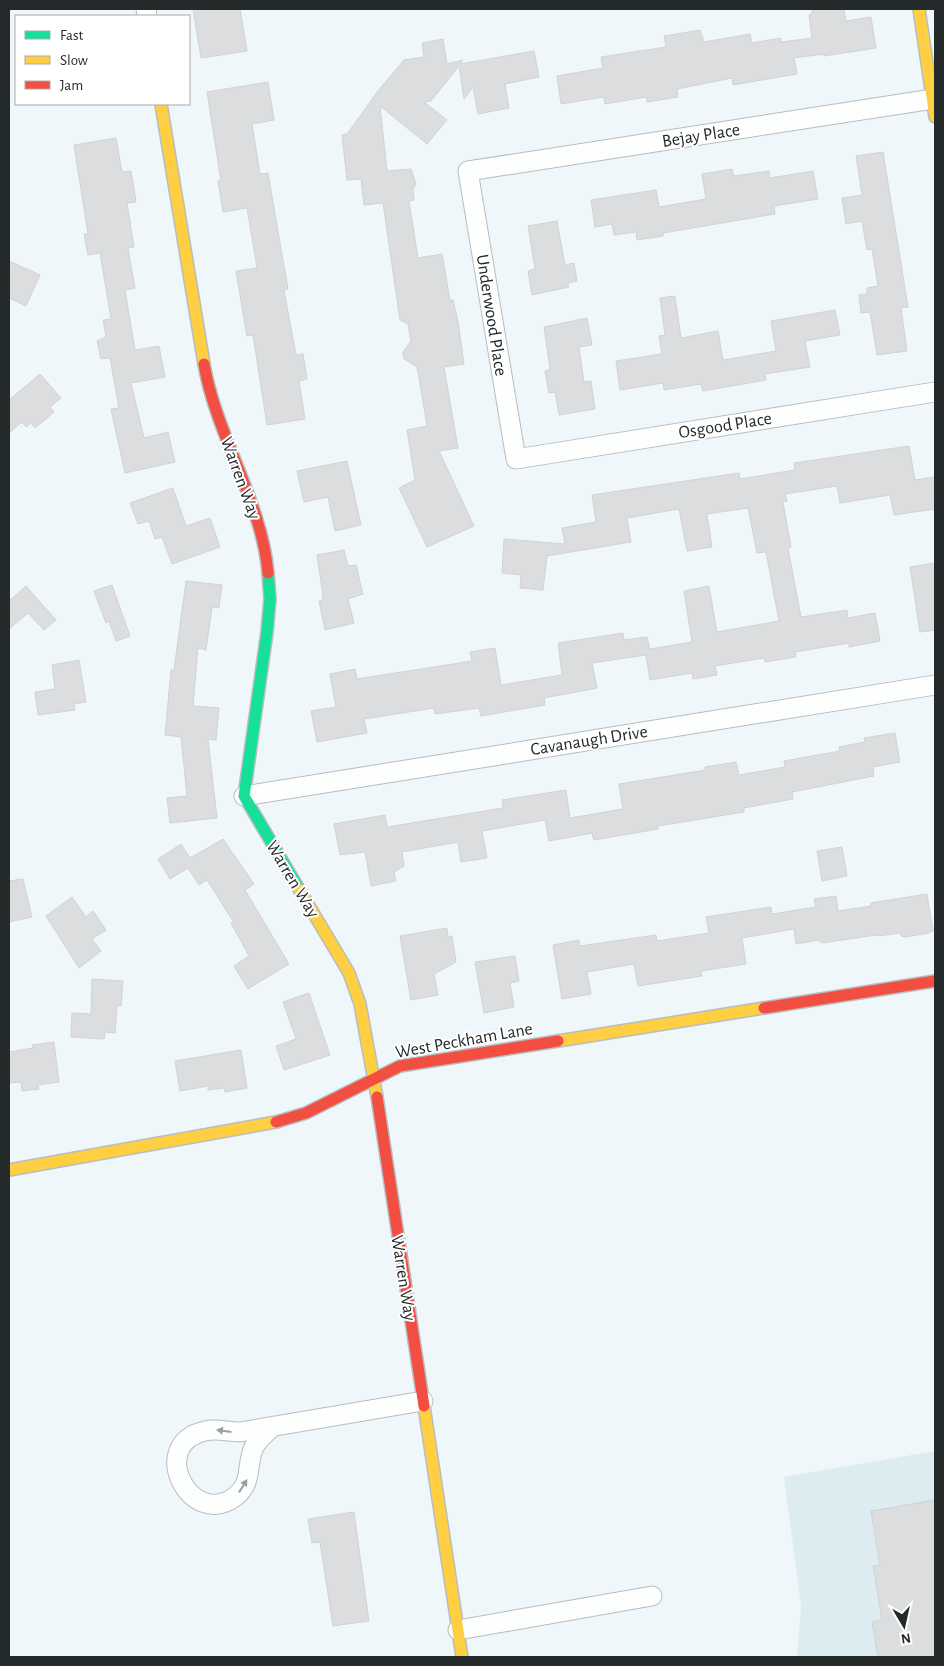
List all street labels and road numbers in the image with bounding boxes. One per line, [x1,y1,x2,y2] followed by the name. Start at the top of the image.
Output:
[661,121,741,151] street label: Bejay Place
[472,253,510,377] street label: Underwood Place
[677,410,773,442] street label: Osgood Place
[217,435,263,522] street label: Warren Way
[529,723,649,759] street label: Cavanaugh Drive
[262,838,322,921] street label: Warren Way
[394,1020,534,1062] street label: West Peckham Lane
[387,1234,419,1322] street label: Warren Way

